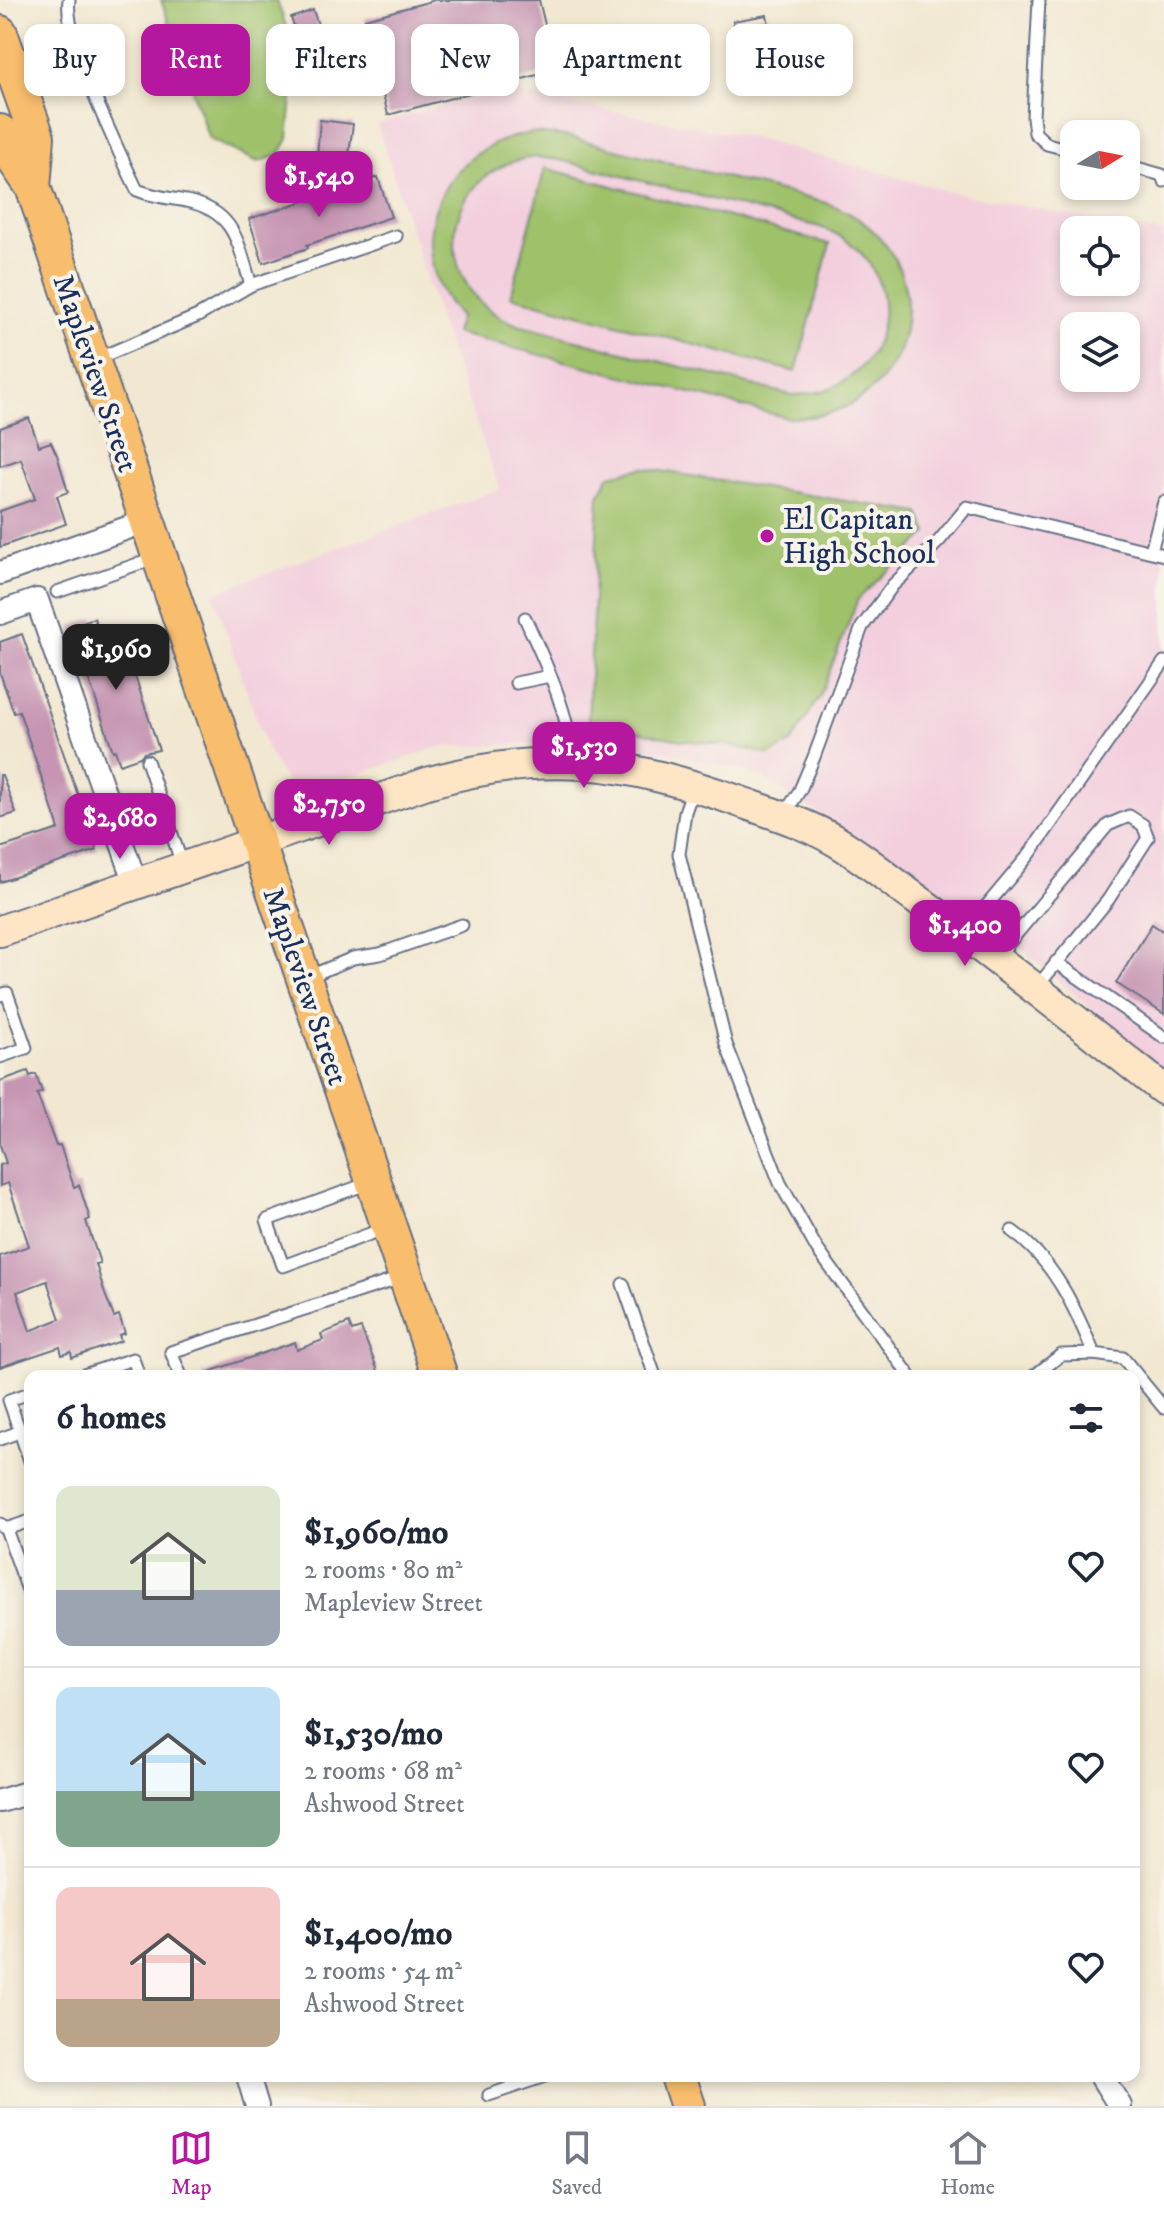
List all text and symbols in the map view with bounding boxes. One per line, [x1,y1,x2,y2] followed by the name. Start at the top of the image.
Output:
[24,24,125,96] chip: Buy
[141,24,250,96] chip: Rent
[266,24,395,96] chip: Filters
[411,24,519,96] chip: New
[535,24,710,96] chip: Apartment
[726,24,853,96] chip: House
[1060,120,1140,200] north arrow
[1060,120,1140,392] map controls
[254,151,384,219] pin: $1,540
[284,160,354,193] text: $1,540
[1060,216,1140,296] button: locate
[44,270,146,477] street label: Mapleview Street
[1060,312,1140,392] button: layers
[783,502,935,573] place label: El Capitan High School
[758,527,776,545] marker: El Capitan High School
[51,624,181,692] pin: $1,960
[80,633,152,666] text: $1,960
[519,722,649,790] pin: $1,530
[551,731,617,764] text: $1,530
[264,779,394,847] pin: $2,750
[292,788,366,821] text: $2,750
[55,793,185,861] pin: $2,680
[83,802,157,835] text: $2,680
[254,883,356,1090] street label: Mapleview Street
[900,900,1030,968] pin: $1,400
[928,909,1002,942] text: $1,400
[1064,1396,1108,1440] icon: filters
[56,1397,166,1439] text: 6 homes
[304,1512,448,1554] text: $1,960/mo
[120,1518,216,1614] icon: home
[1064,1544,1108,1588] icon: heart
[304,1554,463,1587] text: 2 rooms · 80 m²
[304,1587,483,1620] text: Mapleview Street
[304,1713,443,1755] text: $1,530/mo
[120,1719,216,1815] icon: home
[1064,1745,1108,1789] icon: heart
[304,1755,462,1788] text: 2 rooms · 68 m²
[304,1788,465,1821] text: Ashwood Street
[304,1913,452,1955] text: $1,400/mo
[120,1919,216,2015] icon: home
[1064,1945,1108,1989] icon: heart
[304,1955,462,1988] text: 2 rooms · 54 m²
[304,1988,465,2021] text: Ashwood Street
[169,2126,213,2201] tab: Map
[552,2126,602,2201] tab: Saved
[940,2126,995,2201] tab: Home

